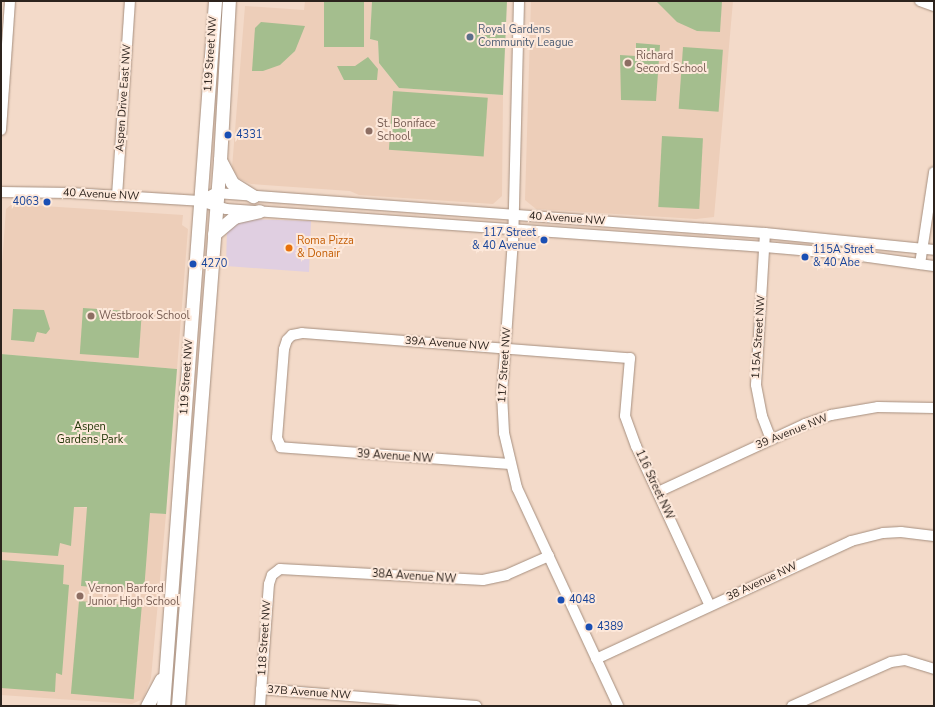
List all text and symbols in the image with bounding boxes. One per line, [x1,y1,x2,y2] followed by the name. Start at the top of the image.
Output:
[202,16,220,92] street label: 119 Street NW
[478,24,573,50] place label: Royal Gardens Community League
[465,32,475,42] marker: Royal Gardens Community League
[114,44,134,152] street label: Aspen Drive East NW
[636,50,706,76] place label: Richard Secord School
[623,58,633,68] marker: Richard Secord School
[377,118,436,144] place label: St. Boniface School
[364,126,374,136] marker: St. Boniface School
[236,128,262,142] place label: 4331
[223,130,233,140] marker: 4331
[62,186,140,204] street label: 40 Avenue NW
[13,195,39,209] place label: 4063
[42,197,52,207] marker: 4063
[528,210,606,228] street label: 40 Avenue NW
[472,227,536,253] place label: 117 Street & 40 Avenue
[297,235,354,261] place label: Roma Pizza & Donair
[539,235,549,245] marker: 117 Street & 40 Avenue
[284,243,294,253] marker: Roma Pizza & Donair
[813,244,874,270] place label: 115A Street & 40 Abe
[800,252,810,262] marker: 115A Street & 40 Abe
[201,257,227,271] place label: 4270
[188,259,198,269] marker: 4270
[749,295,769,379] street label: 115A Street NW
[99,309,190,323] place label: Westbrook School
[86,311,96,321] marker: Westbrook School
[496,327,514,403] street label: 117 Street NW
[404,334,490,354] street label: 39A Avenue NW
[178,339,196,415] street label: 119 Street NW
[754,412,830,452] street label: 39 Avenue NW
[57,421,123,447] park label: Aspen Gardens Park
[356,448,434,466] street label: 39 Avenue NW
[632,448,676,522] street label: 116 Street NW
[725,560,799,604] street label: 38 Avenue NW
[371,567,457,587] street label: 38A Avenue NW
[88,583,179,609] place label: Vernon Barford Junior High School
[75,591,85,601] marker: Vernon Barford Junior High School
[569,593,595,607] place label: 4048
[556,595,566,605] marker: 4048
[256,600,274,676] street label: 118 Street NW
[597,620,623,634] place label: 4389
[584,622,594,632] marker: 4389
[267,683,351,703] street label: 37B Avenue NW

